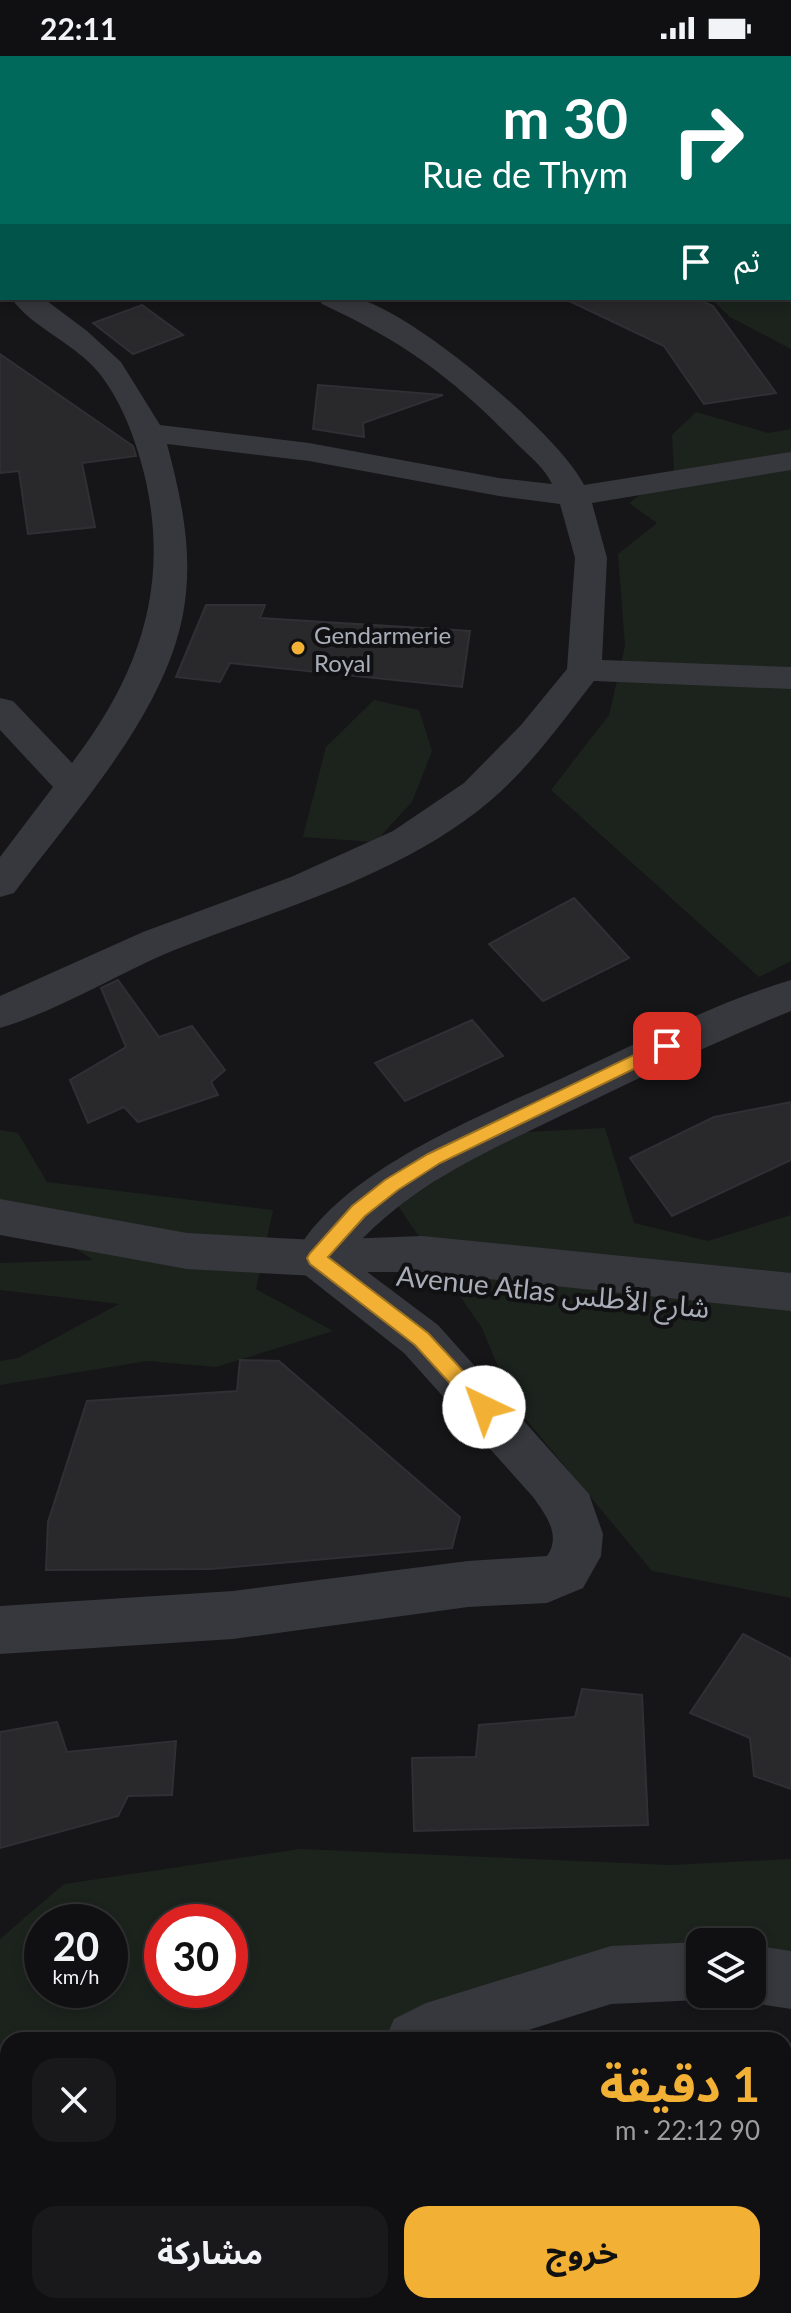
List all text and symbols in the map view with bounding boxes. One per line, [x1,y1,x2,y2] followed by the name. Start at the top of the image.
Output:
[40,10,117,46] text: 22:11
[503,84,628,151] text: 30 m
[656,88,760,192] icon: right
[422,152,628,196] text: Rue de Thym
[674,240,718,284] icon: arrive
[734,242,760,278] text: ثم
[314,620,451,677] place label: Gendarmerie Royal
[289,639,307,657] marker: Gendarmerie Royal
[633,1012,701,1080] pin
[645,1024,689,1068] icon: arrive
[394,1258,711,1329] street label: Avenue Atlas شارع الأطلس
[442,1365,526,1449] position arrow
[144,1904,248,2008] speed limit sign: 30
[53,1922,99,1970] text: 20
[686,1928,766,2008] map controls
[686,1928,766,2008] button: layers
[53,1964,99,1988] text: km/h
[600,2055,760,2112] text: 1 دقيقة
[32,2058,116,2142] button: close
[615,2114,760,2146] text: 90 m · 22:12
[32,2206,388,2298] button: مشاركة
[404,2206,760,2298] button: خروج

